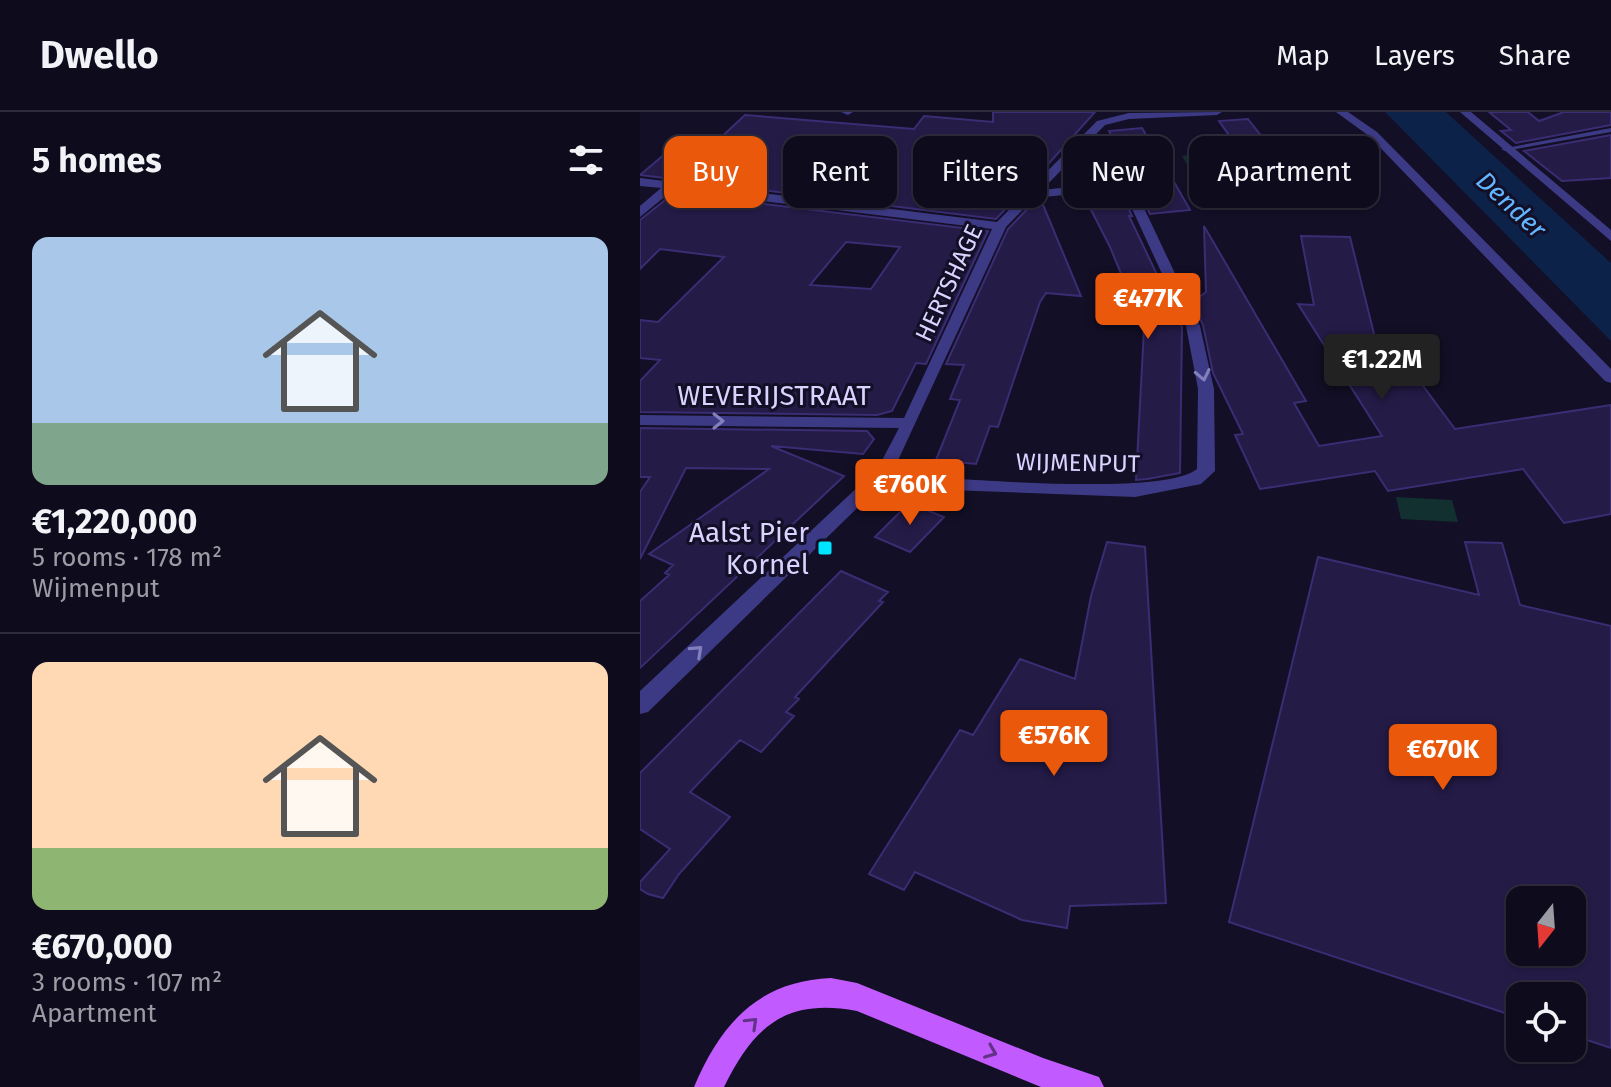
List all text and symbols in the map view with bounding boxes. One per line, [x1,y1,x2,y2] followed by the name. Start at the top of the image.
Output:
[40,32,159,78] text: Dwello
[1276,39,1330,72] text: Map
[1374,39,1455,72] text: Layers
[1499,39,1571,72] text: Share
[664,136,767,208] chip: Buy
[783,136,897,208] chip: Rent
[913,136,1047,208] chip: Filters
[1063,136,1173,208] chip: New
[1189,136,1379,208] chip: Apartment
[564,138,608,182] icon: filters
[32,140,162,181] text: 5 homes
[1470,165,1553,246] water label: Dender
[910,220,988,346] street label: HERTSHAGE
[1092,273,1204,341] pin: €477K
[1113,283,1183,314] text: €477K
[248,289,392,433] icon: home
[1317,334,1447,402] pin: €1.22M
[1342,344,1422,375] text: €1.22M
[1194,367,1211,381] one-way arrow
[677,379,871,412] street label: WEVERIJSTRAAT
[712,412,725,430] one-way arrow
[1016,448,1141,478] street label: WIJMENPUT
[854,459,966,527] pin: €760K
[873,469,947,500] text: €760K
[32,501,197,542] text: €1,220,000
[689,516,809,581] place label: Aalst Pier Kornel
[816,539,834,557] marker: Aalst Pier Kornel
[32,542,222,573] text: 5 rooms · 178 m²
[32,573,160,604] text: Wijmenput
[688,646,702,661] one-way arrow
[998,710,1110,778] pin: €576K
[248,714,392,858] icon: home
[1018,720,1090,751] text: €576K
[1387,724,1499,792] pin: €670K
[1407,734,1479,765] text: €670K
[1506,886,1586,966] north arrow
[1506,886,1586,1062] map controls
[32,926,173,967] text: €670,000
[32,967,222,998] text: 3 rooms · 107 m²
[1506,982,1586,1062] button: locate
[32,998,157,1029] text: Apartment
[743,1018,757,1032] one-way arrow
[983,1042,997,1059] one-way arrow

